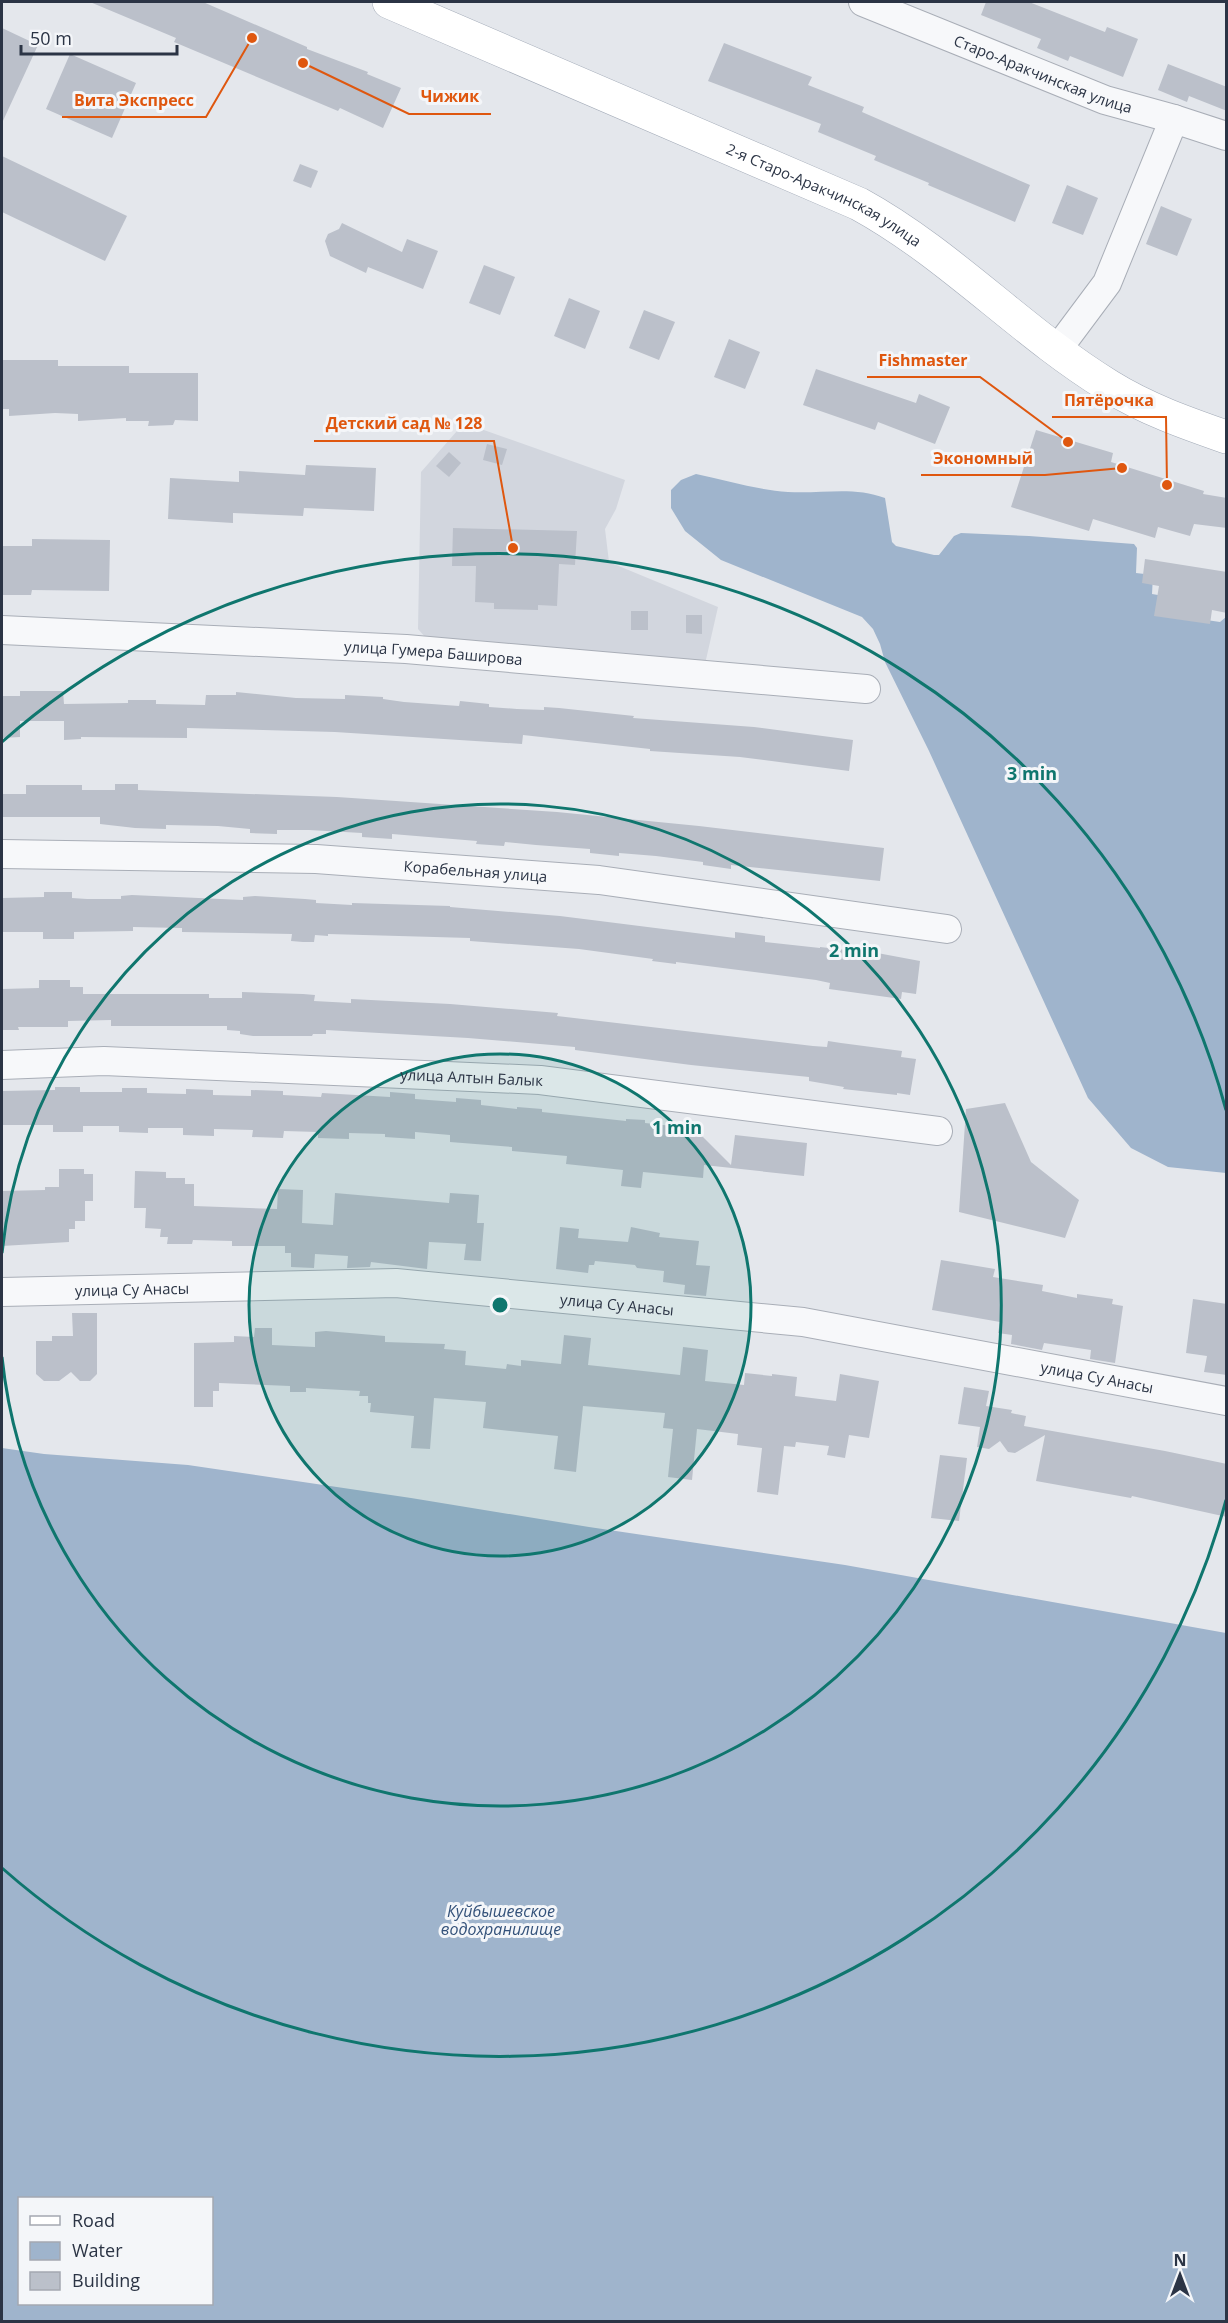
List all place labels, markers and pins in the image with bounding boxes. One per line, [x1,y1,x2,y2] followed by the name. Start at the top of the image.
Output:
[409,80,491,114] callout: Чижик
[62,83,206,117] callout: Вита Экспресс
[867,343,980,377] callout: Fishmaster
[1052,383,1166,417] callout: Пятёрочка
[314,407,494,441] callout: Детский сад № 128
[921,441,1045,475] callout: Экономный
[490,1295,510,1315] centre of rings

